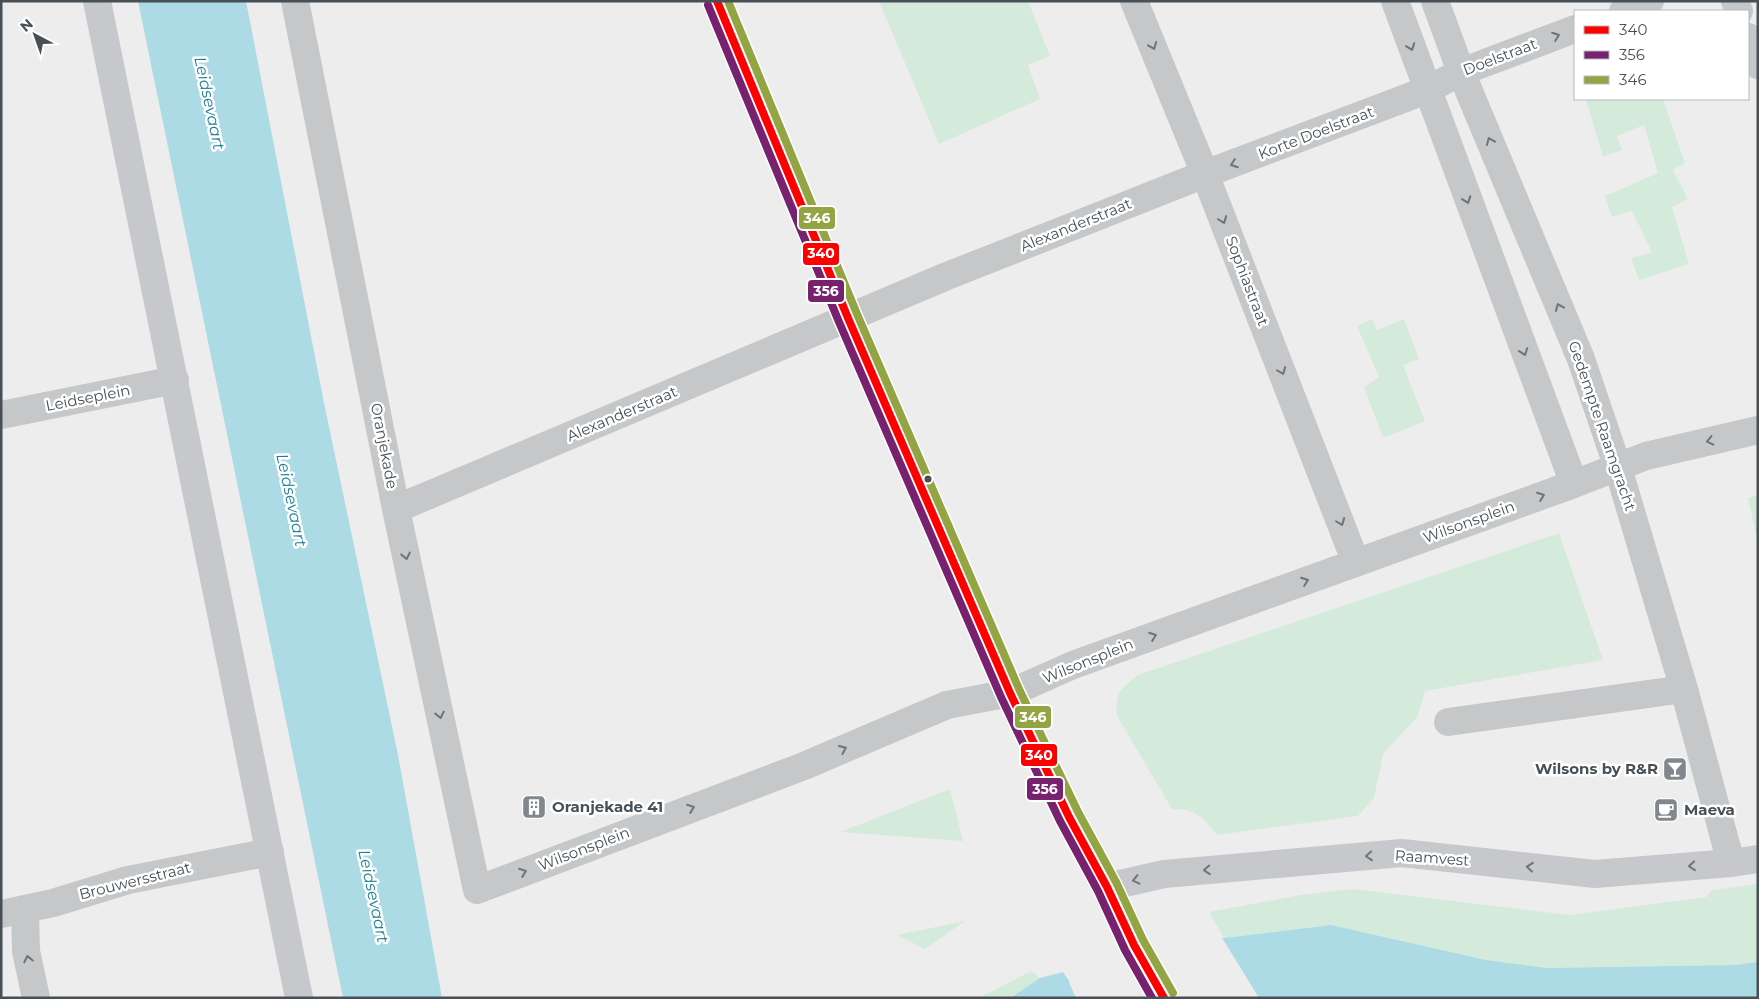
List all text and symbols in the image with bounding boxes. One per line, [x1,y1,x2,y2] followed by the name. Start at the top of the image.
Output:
[10,10,60,60] north arrow
[1574,10,1749,100] legend
[16,15,37,36] text: N
[1619,20,1647,39] text: 340
[1551,32,1560,42] one-way arrow
[1460,34,1539,79] street label: Doelstraat
[1146,41,1157,50] one-way arrow
[1405,42,1415,51] one-way arrow
[1619,45,1645,64] text: 356
[190,55,229,152] water label: Leidsevaart
[1619,70,1647,89] text: 346
[1255,102,1376,163] street label: Korte Doelstraat
[1485,137,1496,146] one-way arrow
[1230,158,1239,168] one-way arrow
[1017,194,1134,256] street label: Alexanderstraat
[1461,195,1471,203] one-way arrow
[798,206,836,230] line badge: 346
[803,209,831,227] text: 346
[1217,215,1227,223] one-way arrow
[1222,233,1273,328] street label: Sophiastraat
[802,242,840,266] line badge: 340
[806,244,835,262] text: 340
[807,279,845,303] line badge: 356
[812,282,839,300] text: 356
[1555,303,1566,312] one-way arrow
[1564,338,1640,513] street label: Gedempte Raamgracht
[1518,347,1528,356] one-way arrow
[1276,366,1286,375] one-way arrow
[44,380,132,415] street label: Leidseplein
[564,382,680,445] street label: Alexanderstraat
[367,401,402,490] street label: Oranjekade
[1706,435,1715,446] one-way arrow
[272,452,311,549] water label: Leidsevaart
[923,474,933,484] unlabelled marker
[1536,492,1544,502] one-way arrow
[1420,496,1517,547] street label: Wilsonsplein
[1335,518,1345,526] one-way arrow
[401,552,411,561] one-way arrow
[1301,577,1309,587] one-way arrow
[1148,632,1156,642] one-way arrow
[1040,634,1136,687] street label: Wilsonsplein
[1014,705,1052,729] line badge: 346
[1019,708,1047,726] text: 346
[434,711,445,720] one-way arrow
[1020,743,1058,767] line badge: 340
[838,745,847,756] one-way arrow
[1024,746,1053,764] text: 340
[1662,756,1688,782] bar icon: Wilsons by R&R
[1535,759,1658,778] place label: Wilsons by R&R
[1026,777,1064,801] line badge: 356
[1031,780,1058,798] text: 356
[521,794,547,820] building icon: Oranjekade 41
[552,797,663,816] place label: Oranjekade 41
[1653,797,1679,823] cafe icon: Maeva
[1684,800,1735,819] place label: Maeva
[686,804,695,815] one-way arrow
[536,822,632,875] street label: Wilsonsplein
[1394,845,1470,870] street label: Raamvest
[354,848,393,945] water label: Leidsevaart
[1364,850,1372,861] one-way arrow
[77,857,193,904] street label: Brouwersstraat
[1688,861,1696,872] one-way arrow
[1526,862,1534,873] one-way arrow
[1203,865,1211,876] one-way arrow
[518,868,527,878] one-way arrow
[1131,874,1140,885] one-way arrow
[23,955,34,964] one-way arrow

